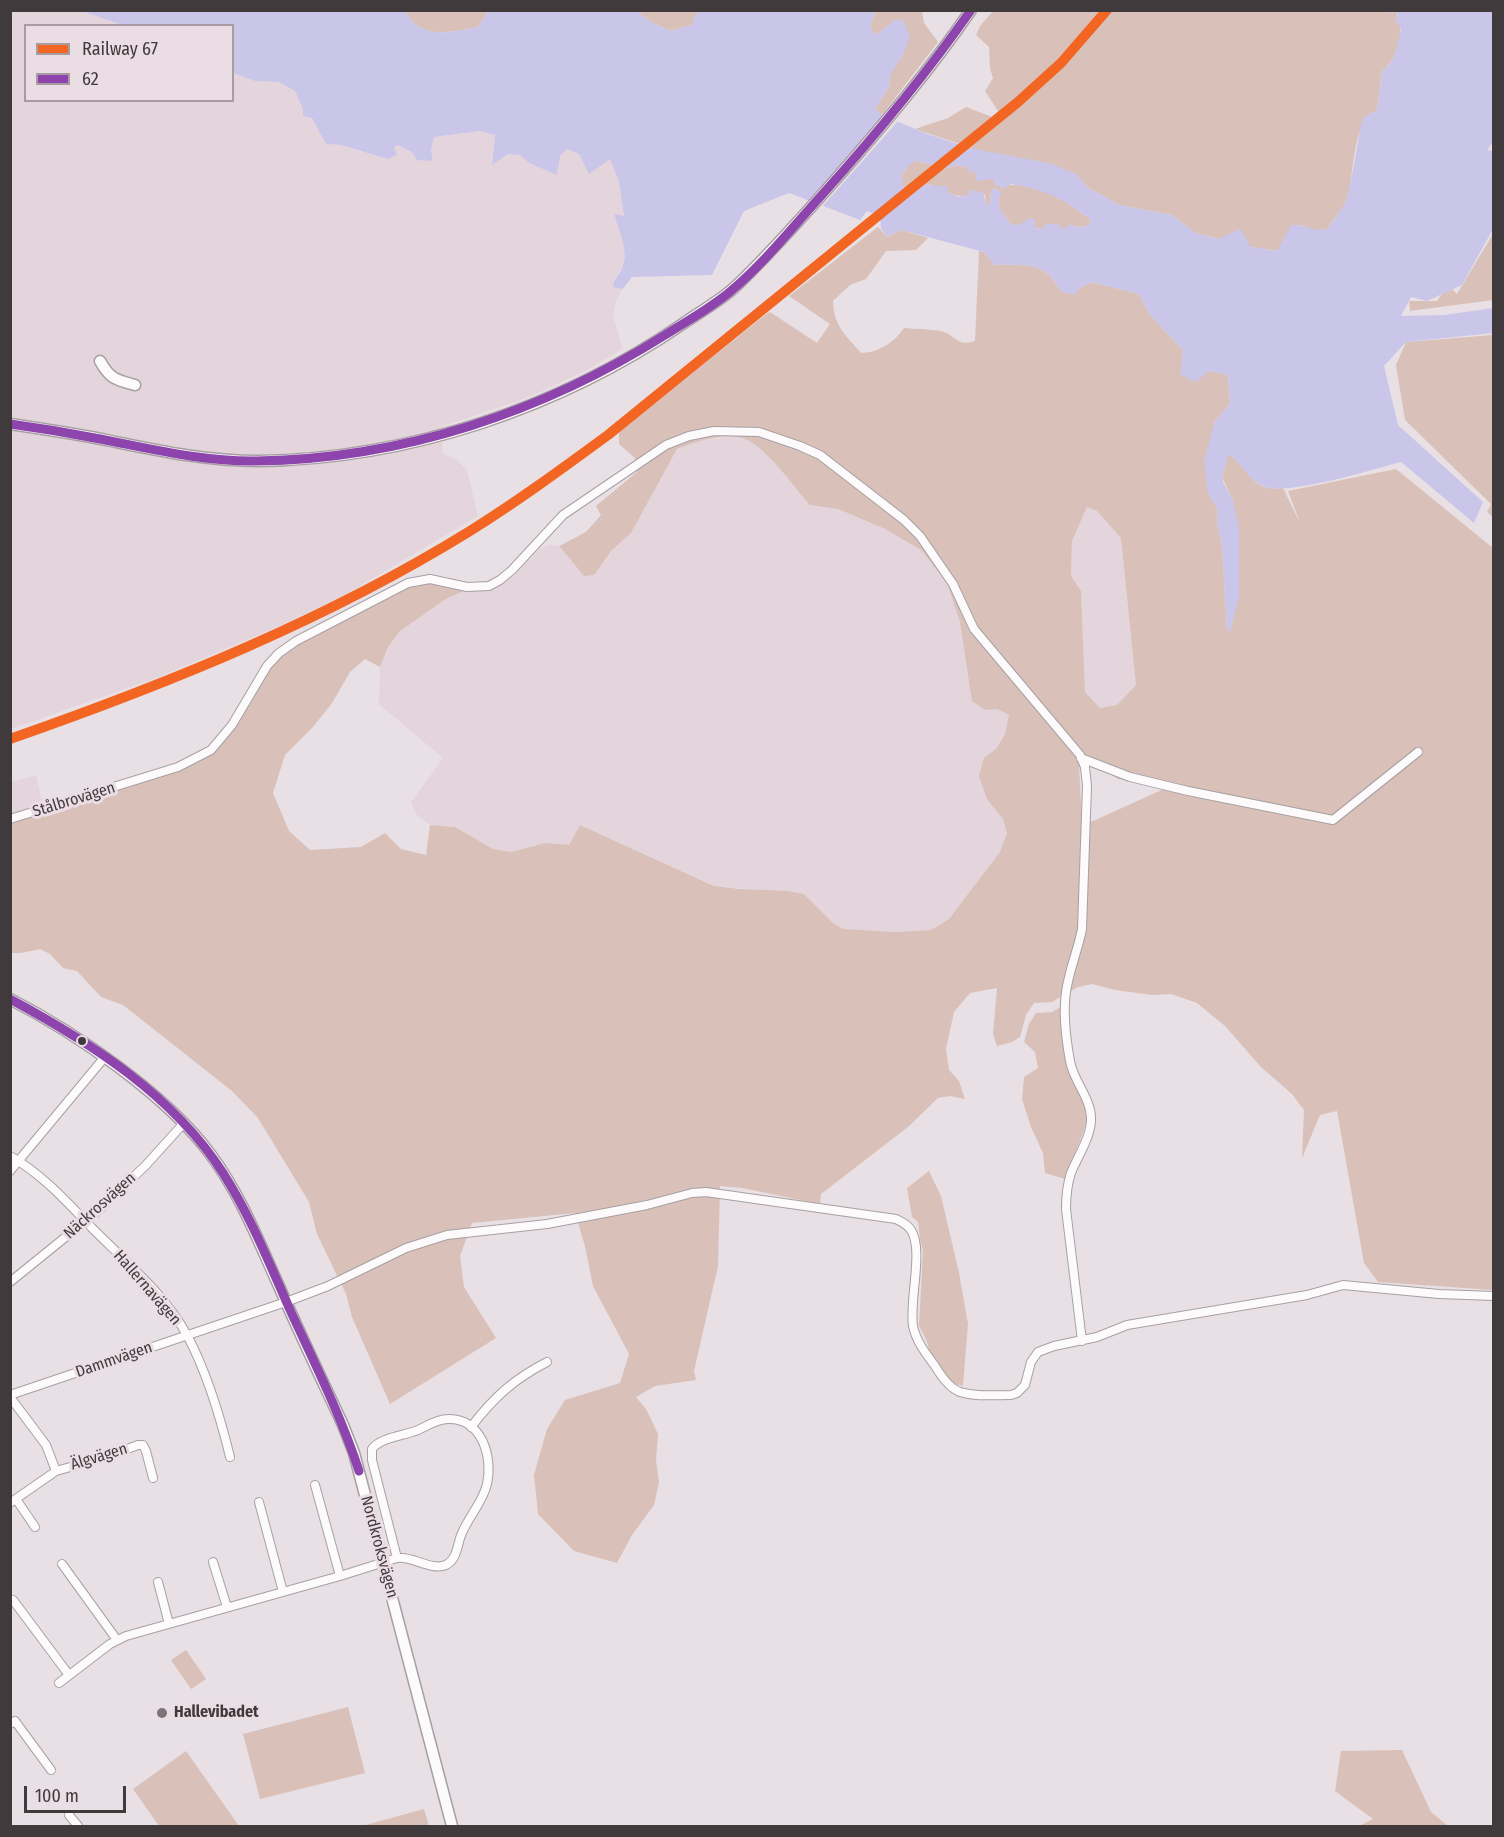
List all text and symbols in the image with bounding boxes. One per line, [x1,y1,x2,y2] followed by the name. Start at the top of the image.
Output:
[24,24,234,102] legend
[82,38,158,60] text: Railway 67
[82,68,99,90] text: 62
[30,778,118,822] street label: Stålbrovägen
[76,1035,88,1047] unlabelled marker
[60,1169,140,1243] street label: Näckrosvägen
[109,1246,185,1330] street label: Hallernavägen
[73,1338,155,1382] street label: Dammvägen
[68,1439,130,1475] street label: Älgvägen
[356,1494,402,1600] street label: Nordkroksvägen
[174,1703,259,1723] place label: Hallevibadet
[155,1706,169,1720] marker: Hallevibadet
[27,1774,129,1812] scale bar
[35,1785,79,1807] text: 100 m

